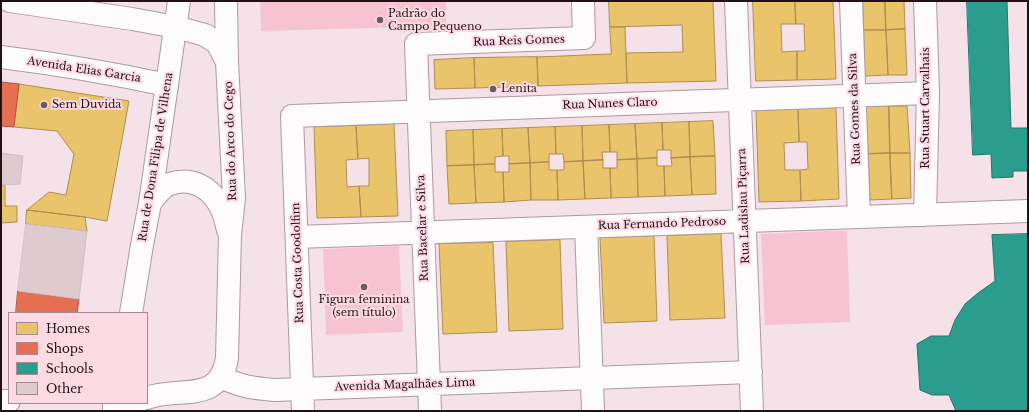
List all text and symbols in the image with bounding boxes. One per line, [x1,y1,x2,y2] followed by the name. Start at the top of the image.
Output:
[388,7,482,33] place label: Padrão do Campo Pequeno
[375,15,385,25] marker: Padrão do Campo Pequeno
[473,33,565,49] street label: Rua Reis Gomes
[919,47,933,169] street label: Rua Stuart Carvalhais
[846,53,864,165] street label: Rua Gomes da Silva
[26,55,142,85] street label: Avenida Elias Garcia
[136,71,176,243] street label: Rua de Dona Filipa de Vilhena
[222,81,240,201] street label: Rua do Arco do Cego
[501,82,537,96] place label: Lenita
[488,84,498,94] marker: Lenita
[562,96,658,112] street label: Rua Nunes Claro
[52,98,121,112] place label: Sem Duvida
[39,100,49,110] marker: Sem Duvida
[735,148,753,264] street label: Rua Ladislau Piçarra
[415,175,431,281] street label: Rua Bacelar e Silva
[289,202,307,324] street label: Rua Costa Goodolfim
[598,215,726,233] street label: Rua Fernando Pedroso
[359,282,369,292] marker: Figura feminina (sem título)
[319,293,409,319] place label: Figura feminina (sem título)
[8,312,148,404] legend
[46,321,90,336] text: Homes
[46,341,83,356] text: Shops
[46,361,93,376] text: Schools
[334,376,476,394] street label: Avenida Magalhães Lima
[46,381,83,396] text: Other

